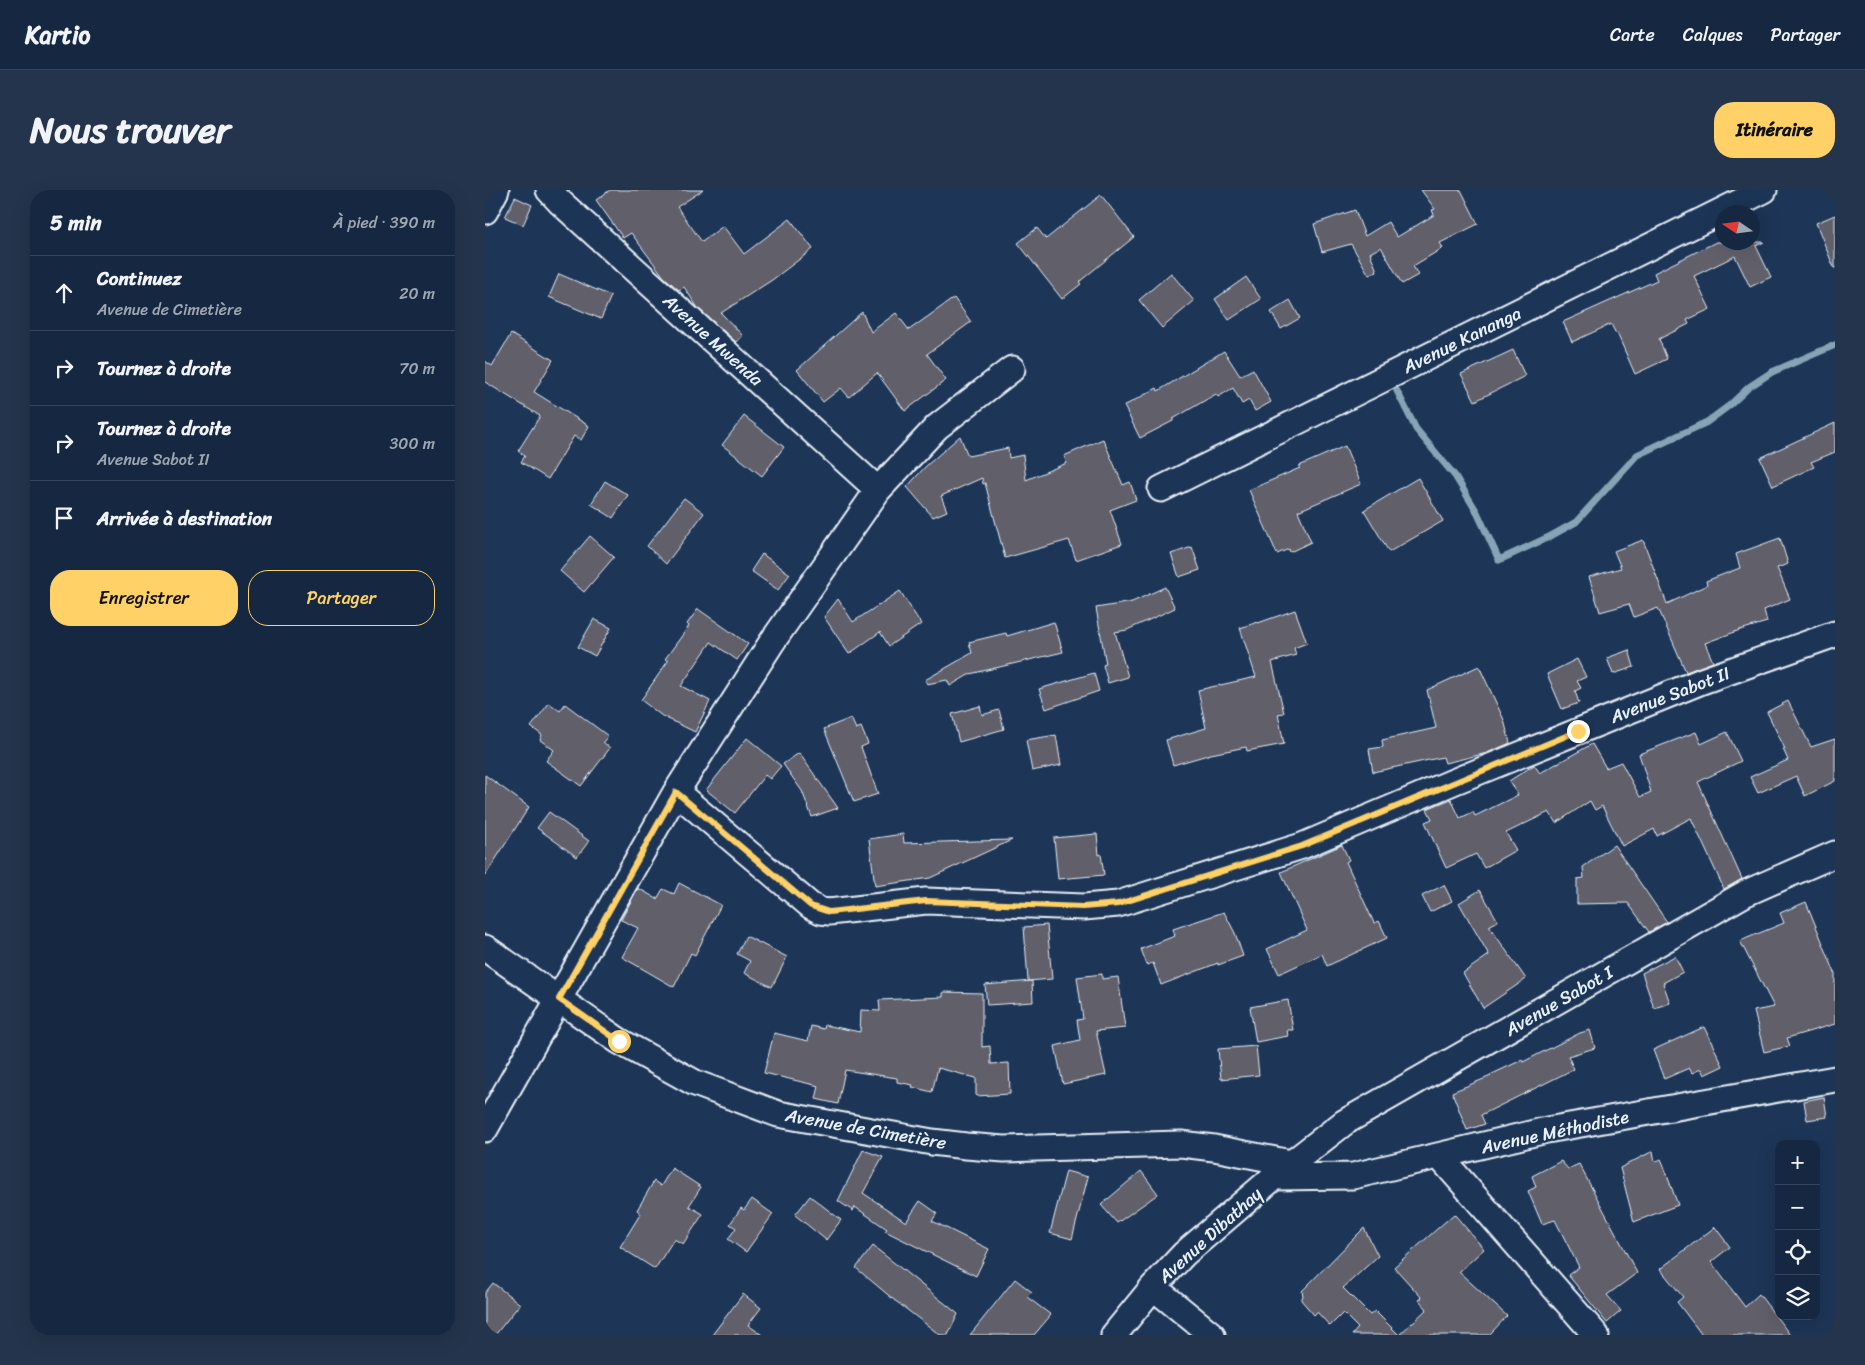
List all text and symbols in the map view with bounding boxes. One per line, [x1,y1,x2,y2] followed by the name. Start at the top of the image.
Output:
[25,14,90,56] text: Kartio
[1610,19,1655,51] text: Carte
[1683,19,1743,51] text: Calques
[1771,19,1840,51] text: Partager
[30,99,230,161] text: Nous trouver
[1714,102,1835,158] button: Itinéraire
[50,204,102,242] text: 5 min
[1715,205,1760,250] north arrow
[333,208,435,237] text: À pied · 390 m
[97,262,182,295] text: Continuez
[50,279,78,307] icon: ahead
[399,279,435,308] text: 20 m
[654,285,772,395] street label: Avenue Mwenda
[97,295,242,324] text: Avenue de Cimetière
[1396,297,1527,383] street label: Avenue Kananga
[97,352,231,385] text: Tournez à droite
[50,354,78,382] icon: right
[399,354,435,383] text: 70 m
[97,412,231,445] text: Tournez à droite
[50,429,78,457] icon: right
[390,429,435,458] text: 300 m
[97,445,209,474] text: Avenue Sabot II
[97,502,272,535] text: Arrivée à destination
[50,504,78,532] icon: arrive
[50,570,238,626] button: Enregistrer
[248,570,435,626] button: Partager
[1604,657,1735,733] street label: Avenue Sabot II
[1567,720,1590,743] route end
[1498,956,1621,1046] street label: Avenue Sabot I
[608,1030,631,1053] route start
[782,1099,949,1159] street label: Avenue de Cimetière
[1477,1101,1632,1163] street label: Avenue Méthodiste
[1775,1140,1820,1320] map controls
[1775,1140,1820,1185] button: +
[1149,1178,1270,1292] street label: Avenue Dibathay
[1775,1185,1820,1230] button: −
[1775,1230,1820,1275] button: locate
[1775,1275,1820,1320] button: layers

